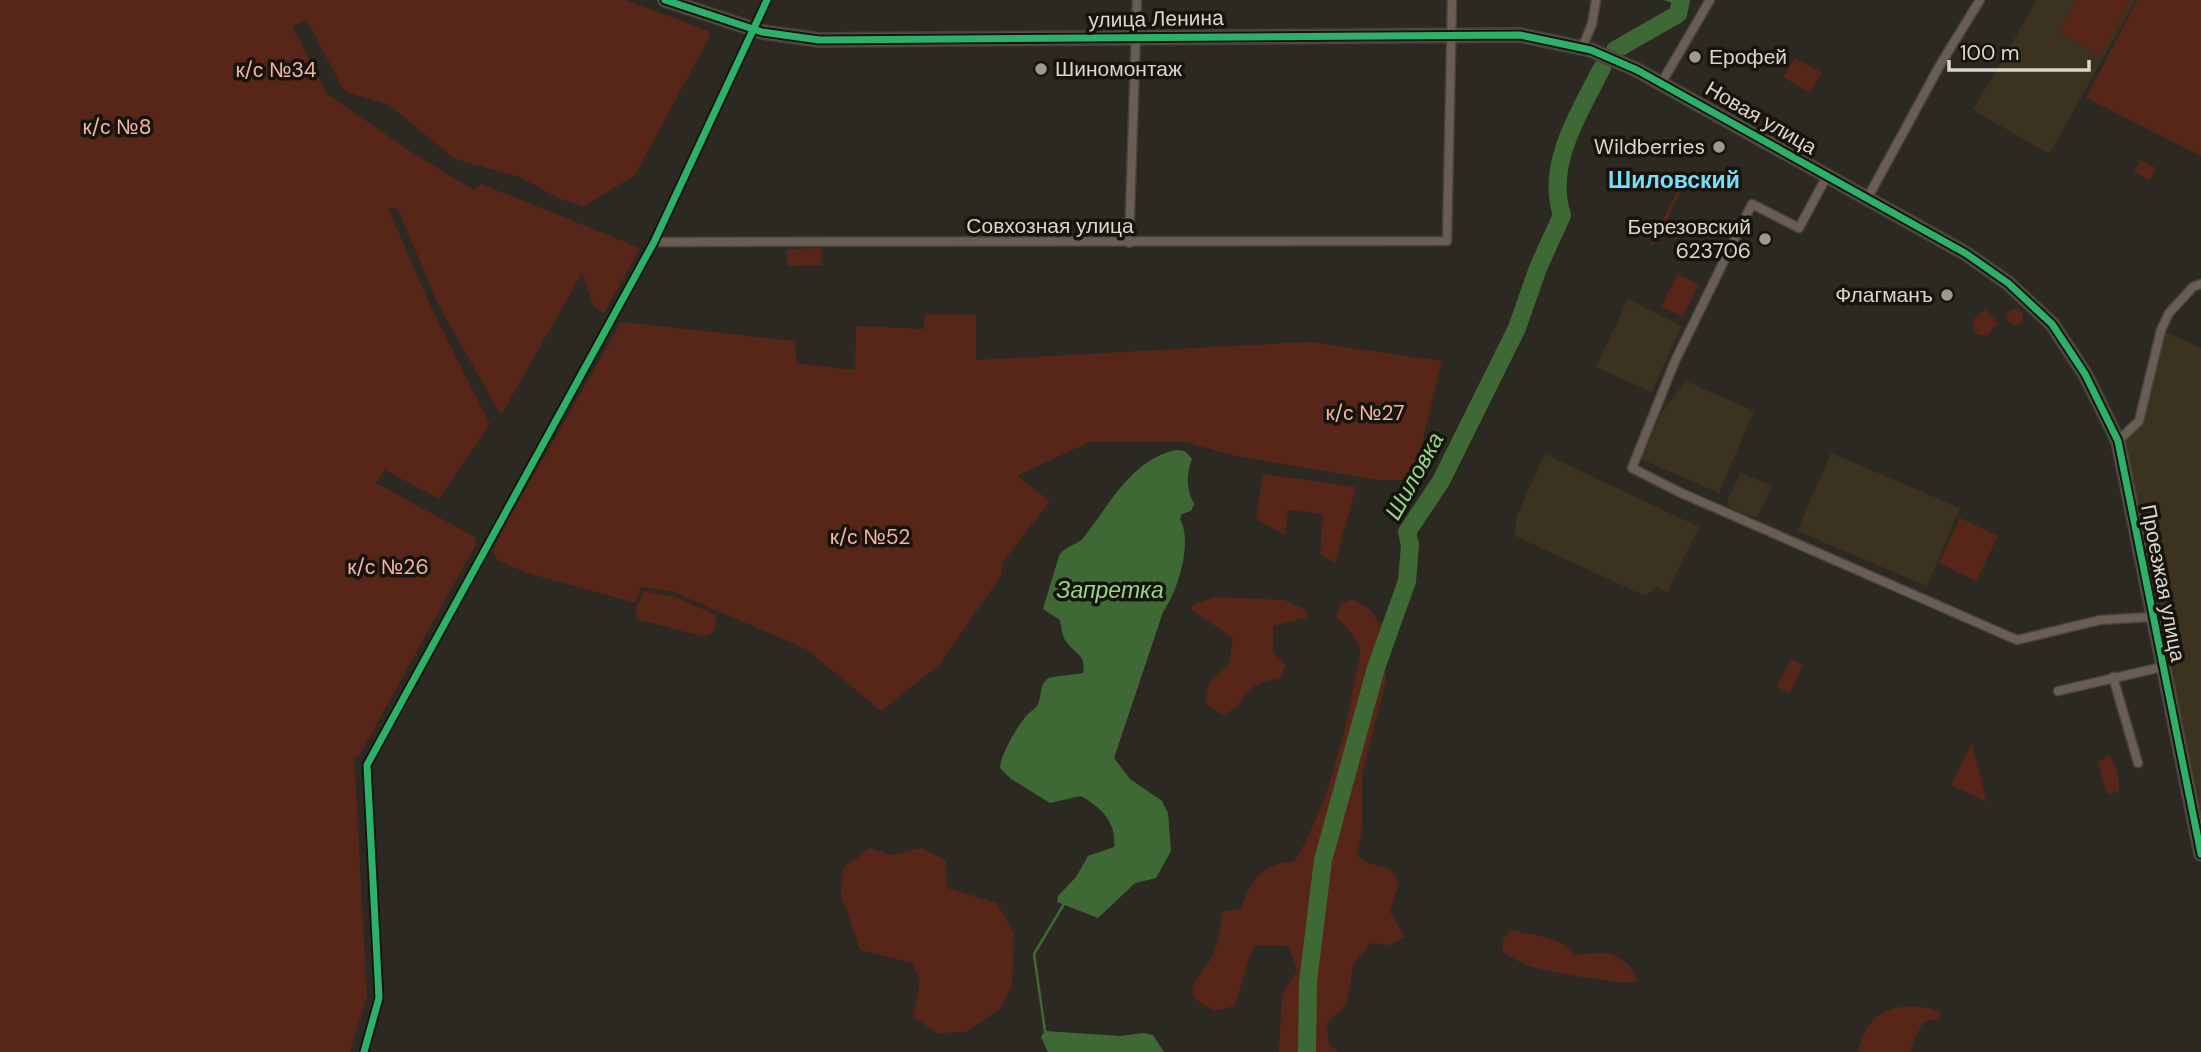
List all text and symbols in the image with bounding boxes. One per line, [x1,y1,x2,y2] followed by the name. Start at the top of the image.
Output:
[1088,4,1224,34] street label: улица Ленина
[1949,28,2089,72] scale bar
[1960,39,2020,67] text: 100 m
[1709,43,1787,71] place label: Ерофей
[1687,49,1703,65] marker: Ерофей
[1055,55,1182,83] place label: Шиномонтаж
[235,56,317,84] park label: к/с №34
[1033,61,1049,77] marker: Шиномонтаж
[1700,75,1822,161] street label: Новая улица
[83,113,151,141] park label: к/с №8
[1594,133,1705,161] place label: Wildberries
[1711,139,1727,155] marker: Wildberries
[1608,165,1740,195] district label: Шиловский
[966,212,1134,240] street label: Совхозная улица
[1628,213,1751,265] place label: Березовский 623706
[1757,231,1773,247] marker: Березовский 623706
[1835,281,1933,309] place label: Флагманъ
[1939,287,1955,303] marker: Флагманъ
[1326,399,1405,427] park label: к/с №27
[1378,427,1450,525] water label: Шиловка
[2134,502,2192,664] street label: Проезжая улица
[830,523,910,551] park label: к/с №52
[347,553,429,581] park label: к/с №26
[1056,575,1164,605] water label: Запретка

